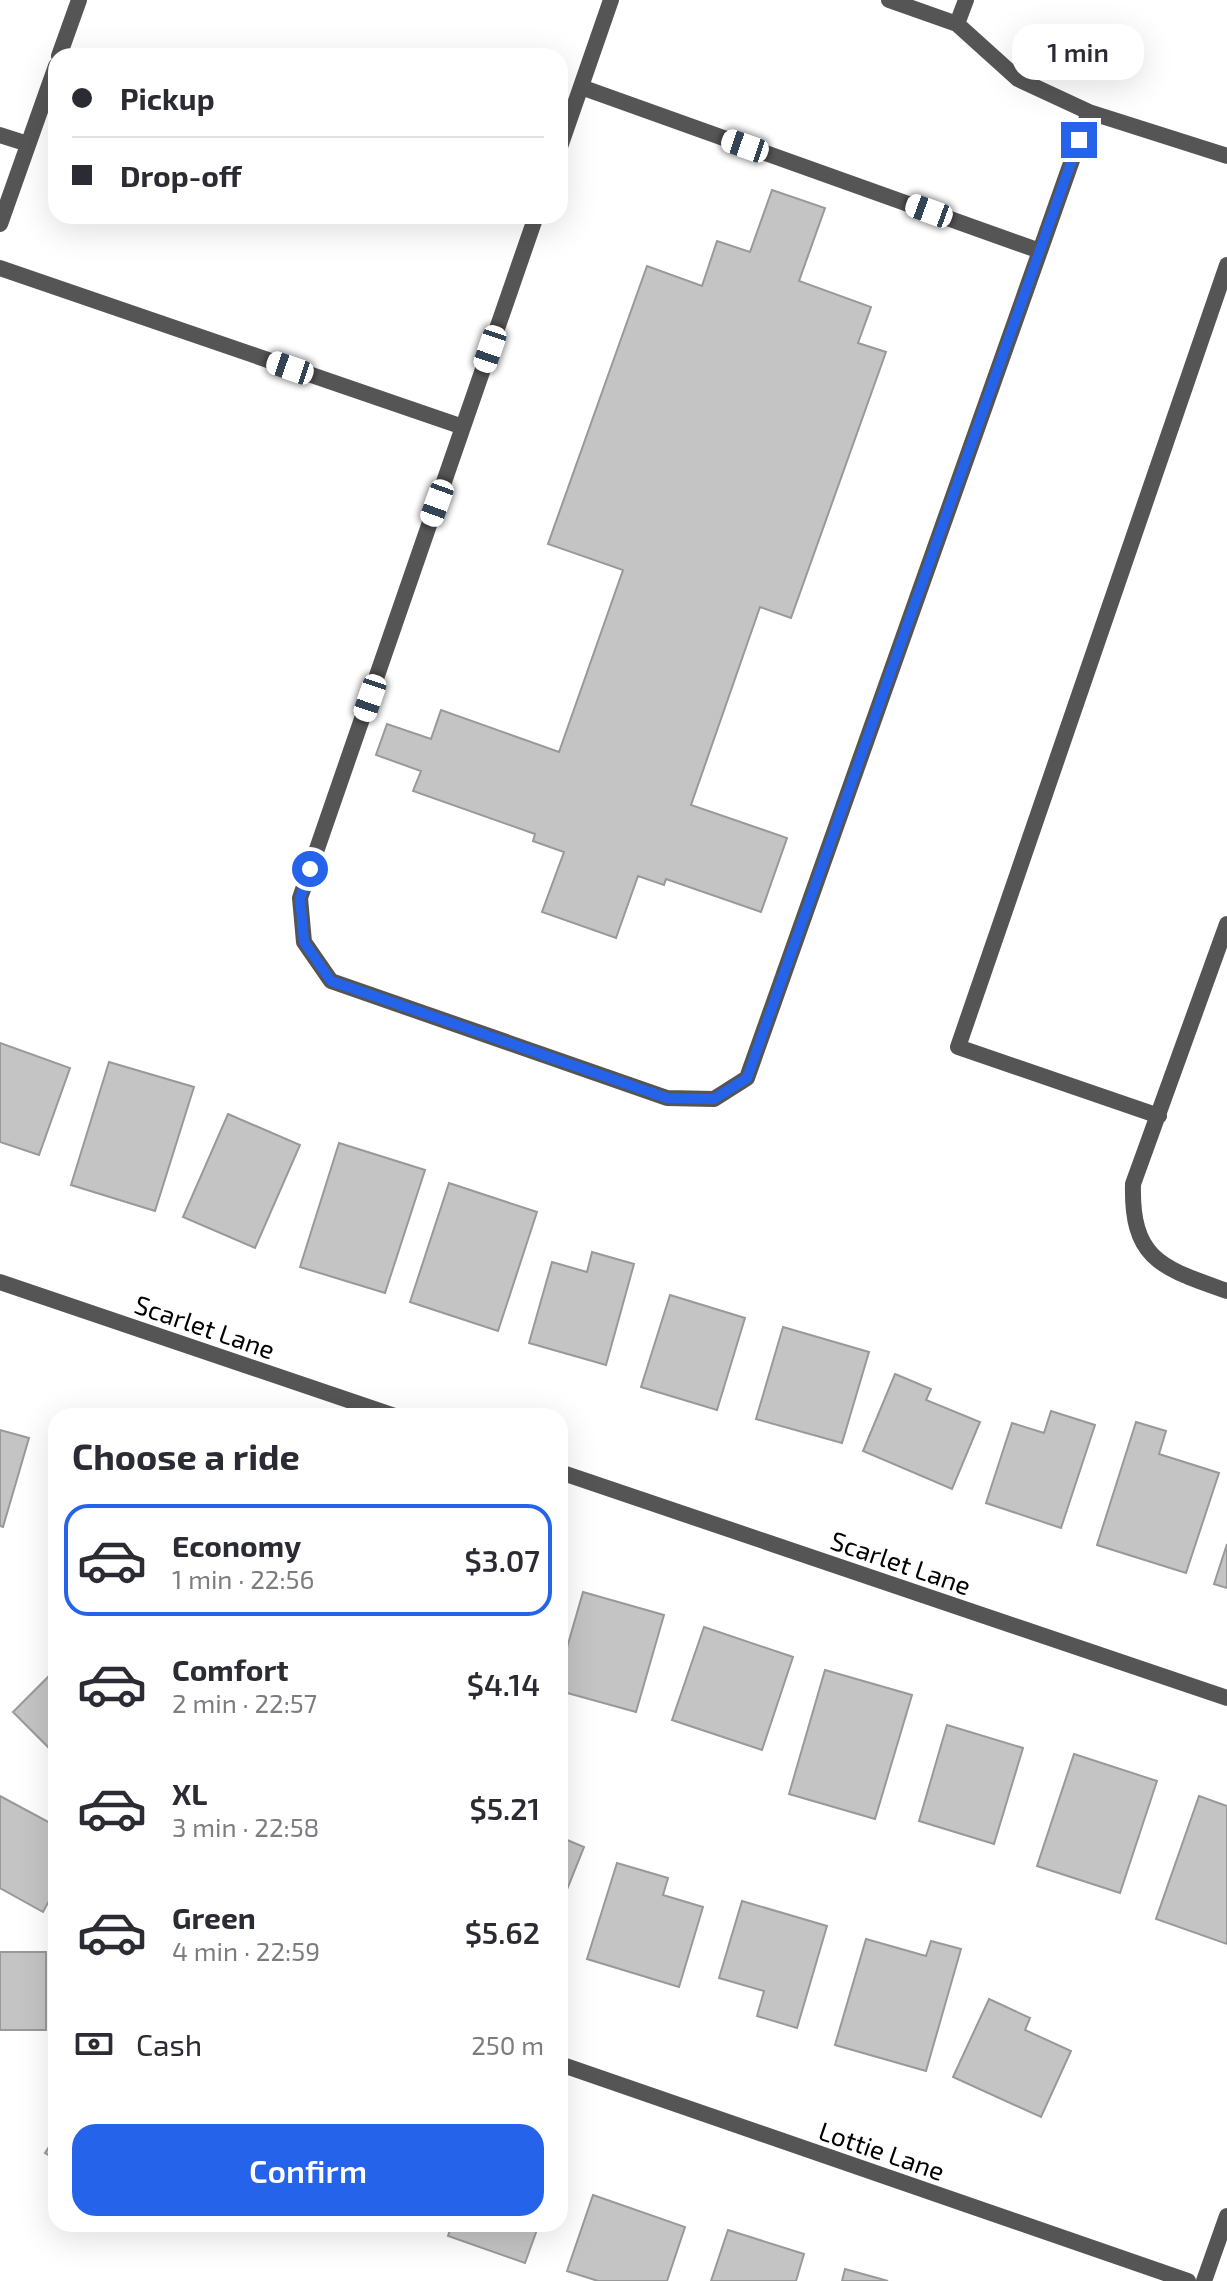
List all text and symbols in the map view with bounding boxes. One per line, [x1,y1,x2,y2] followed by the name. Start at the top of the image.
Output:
[1013,24,1145,80] callout: 1 min
[1047,36,1109,67] text: 1 min
[120,80,215,116] text: Pickup
[1061,122,1097,158] route end
[718,127,772,165] car
[120,157,242,193] text: Drop-off
[902,192,956,230] car
[471,322,509,376] car
[263,349,317,387] car
[418,476,456,530] car
[351,671,389,725] car
[292,851,328,887] route start
[131,1288,279,1364] street label: Scarlet Lane
[72,1434,300,1477] text: Choose a ride
[76,1524,148,1596] icon: car
[827,1524,975,1600] street label: Scarlet Lane
[172,1527,301,1563] text: Economy
[465,1542,540,1578] text: $3.07
[172,1563,314,1594] text: 1 min · 22:56
[76,1648,148,1720] icon: car
[172,1651,289,1687] text: Comfort
[467,1666,540,1702] text: $4.14
[172,1687,317,1718] text: 2 min · 22:57
[76,1772,148,1844] icon: car
[172,1775,207,1811] text: XL
[470,1790,540,1826] text: $5.21
[172,1811,319,1842] text: 3 min · 22:58
[76,1896,148,1968] icon: car
[172,1899,256,1935] text: Green
[465,1914,540,1950] text: $5.62
[172,1935,320,1966] text: 4 min · 22:59
[72,2022,116,2066] icon: cash
[136,2026,202,2062] text: Cash
[471,2029,544,2060] text: 250 m
[815,2114,949,2186] street label: Lottie Lane
[72,2124,544,2216] button: Confirm

